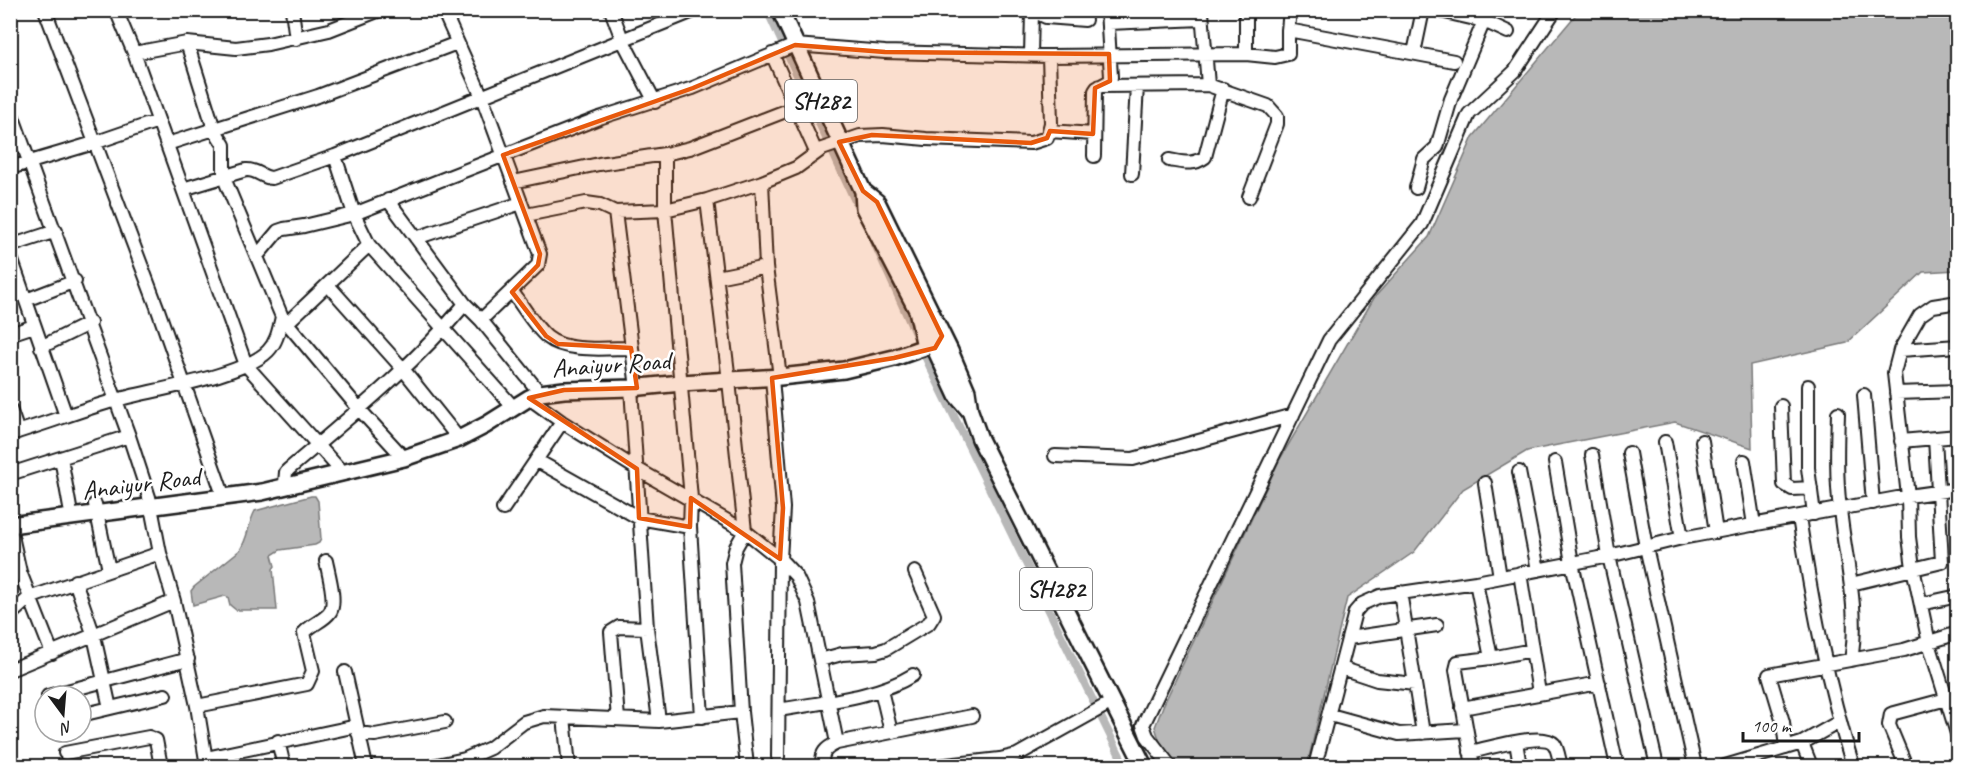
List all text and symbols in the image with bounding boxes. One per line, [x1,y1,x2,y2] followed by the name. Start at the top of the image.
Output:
[785,80,857,122] road number: SH282
[551,344,675,385] street label: Anaiyur Road
[80,459,206,507] street label: Anaiyur Road
[1020,568,1092,610] road number: SH282
[33,684,93,744] north arrow
[1743,705,1858,743] scale bar
[1752,715,1793,737] text: 100 m
[56,716,74,739] text: N

